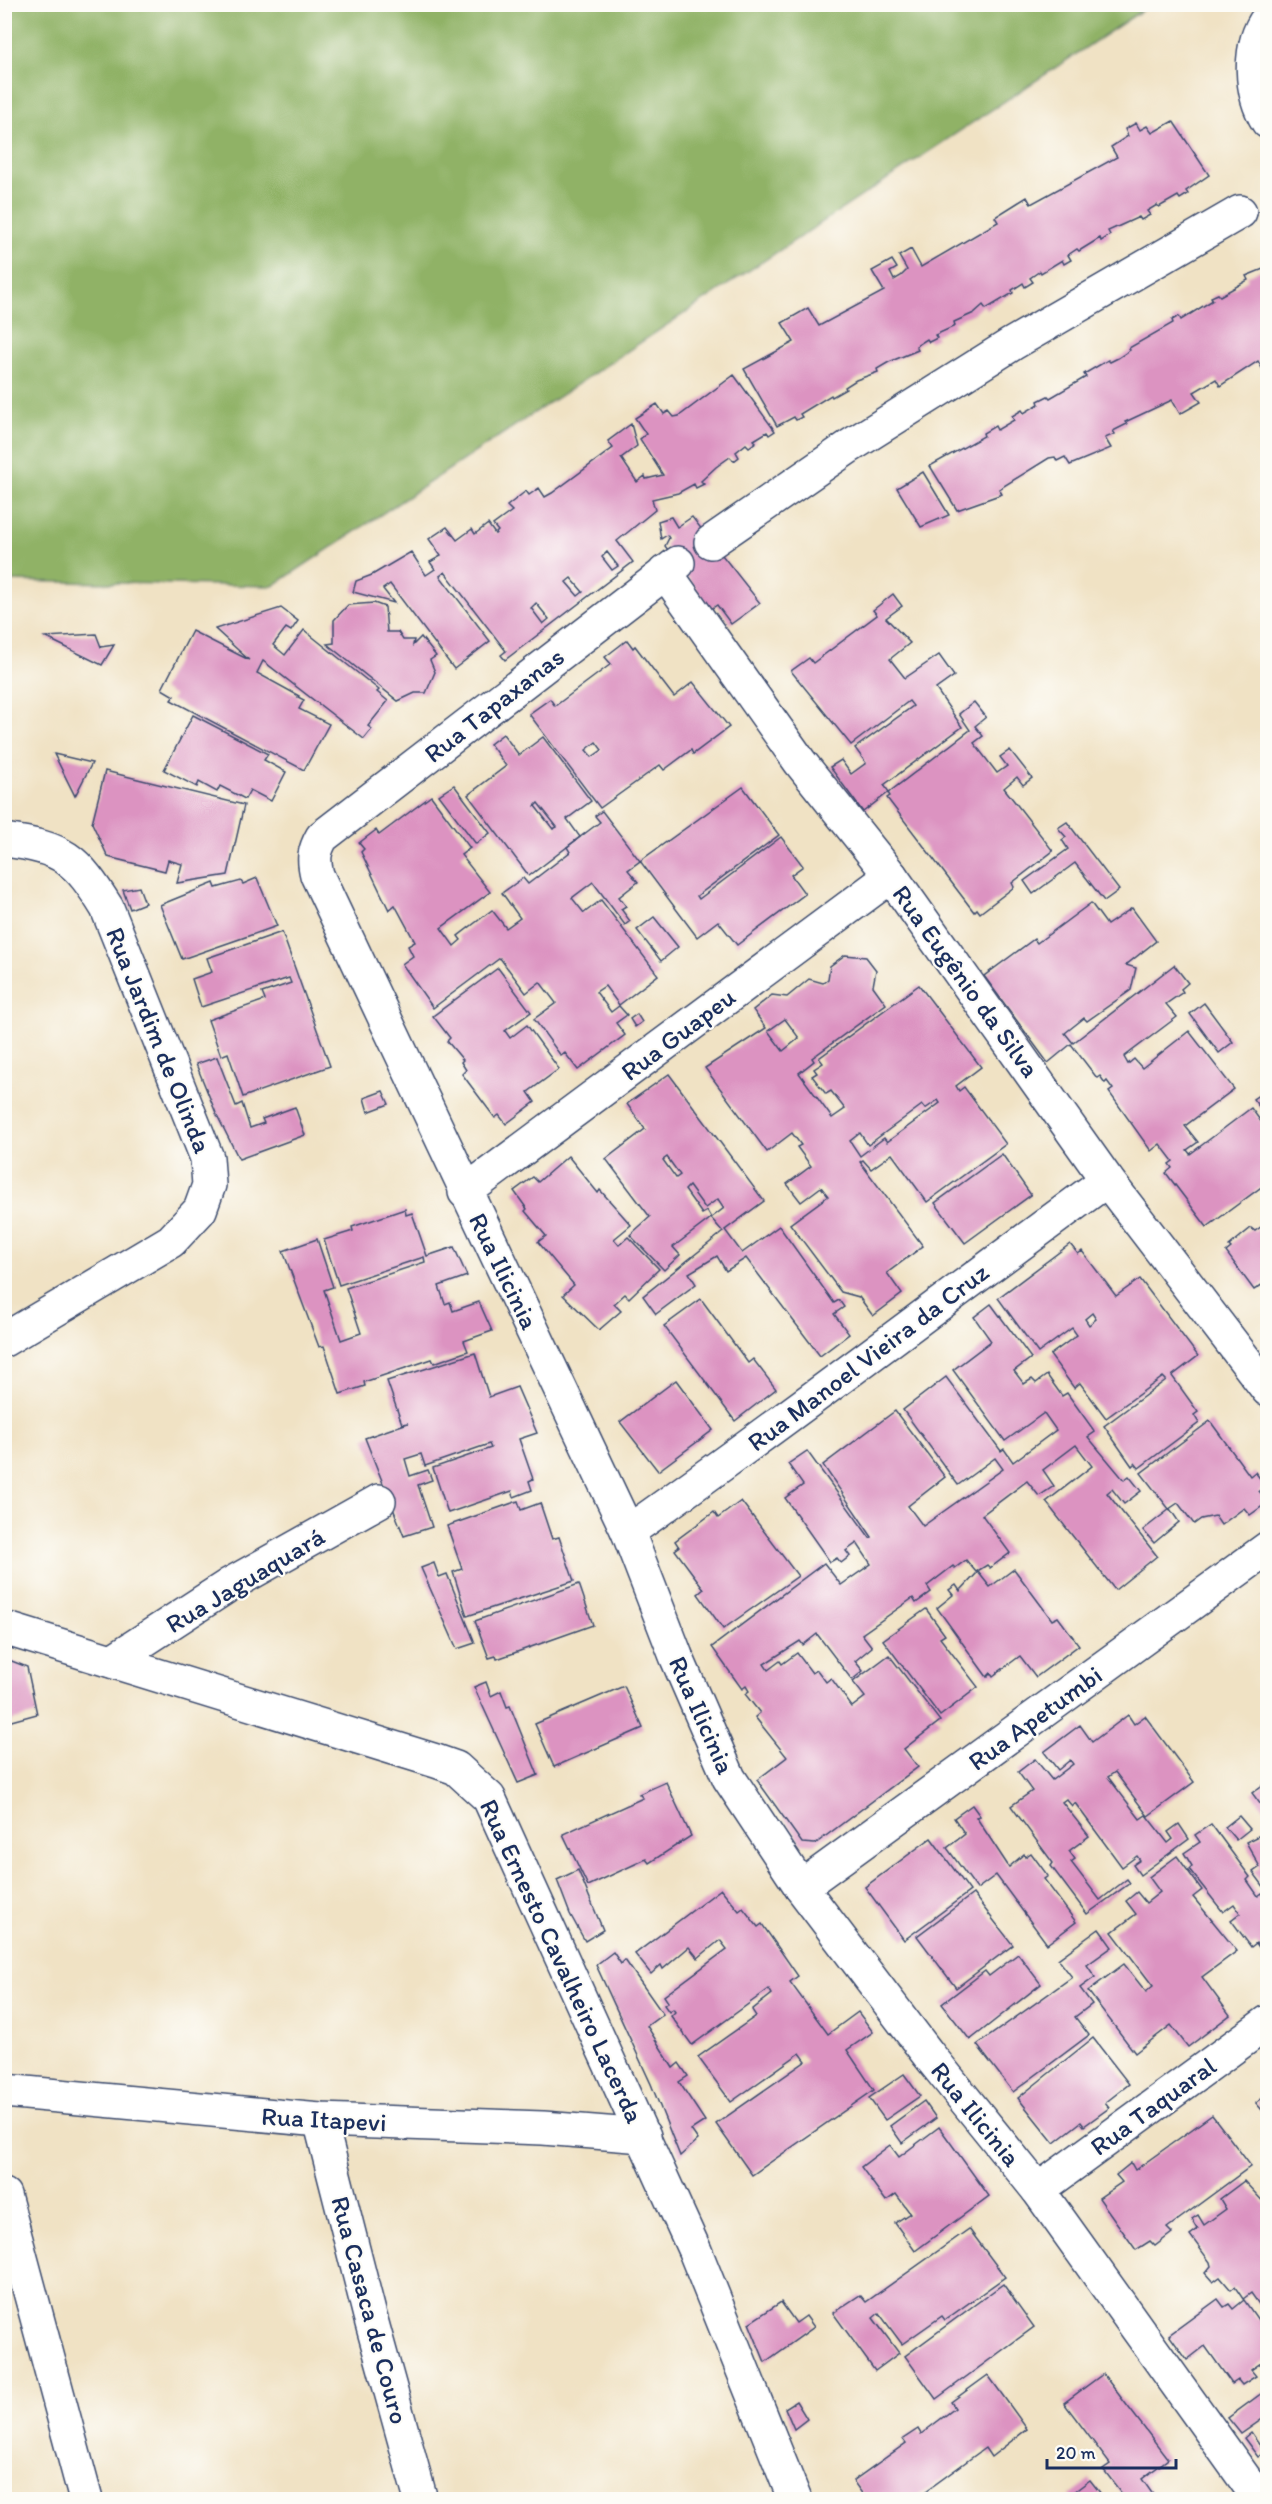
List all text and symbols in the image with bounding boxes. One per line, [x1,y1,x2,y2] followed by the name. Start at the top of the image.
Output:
[418,640,570,770] street label: Rua Tapaxanas
[886,879,1047,1084] street label: Rua Eugênio da Silva
[99,922,219,1158] street label: Rua Jardim de Olinda
[614,981,742,1087] street label: Rua Guapeu
[462,1207,546,1335] street label: Rua Ilicinia
[741,1256,995,1458] street label: Rua Manoel Vieira da Cruz
[160,1520,331,1640] street label: Rua Jaguaquará
[662,1651,742,1779] street label: Rua Ilicinia
[962,1659,1108,1777] street label: Rua Apetumbi
[473,1794,651,2128] street label: Rua Ernesto Cavalheiro Lacerda
[1084,2050,1222,2162] street label: Rua Taquaral
[924,2055,1028,2173] street label: Rua Ilicinia
[260,2100,388,2138] street label: Rua Itapevi
[324,2192,416,2428] street label: Rua Casaca de Couro
[1047,2432,1176,2470] scale bar
[1056,2442,1096,2464] text: 20 m

